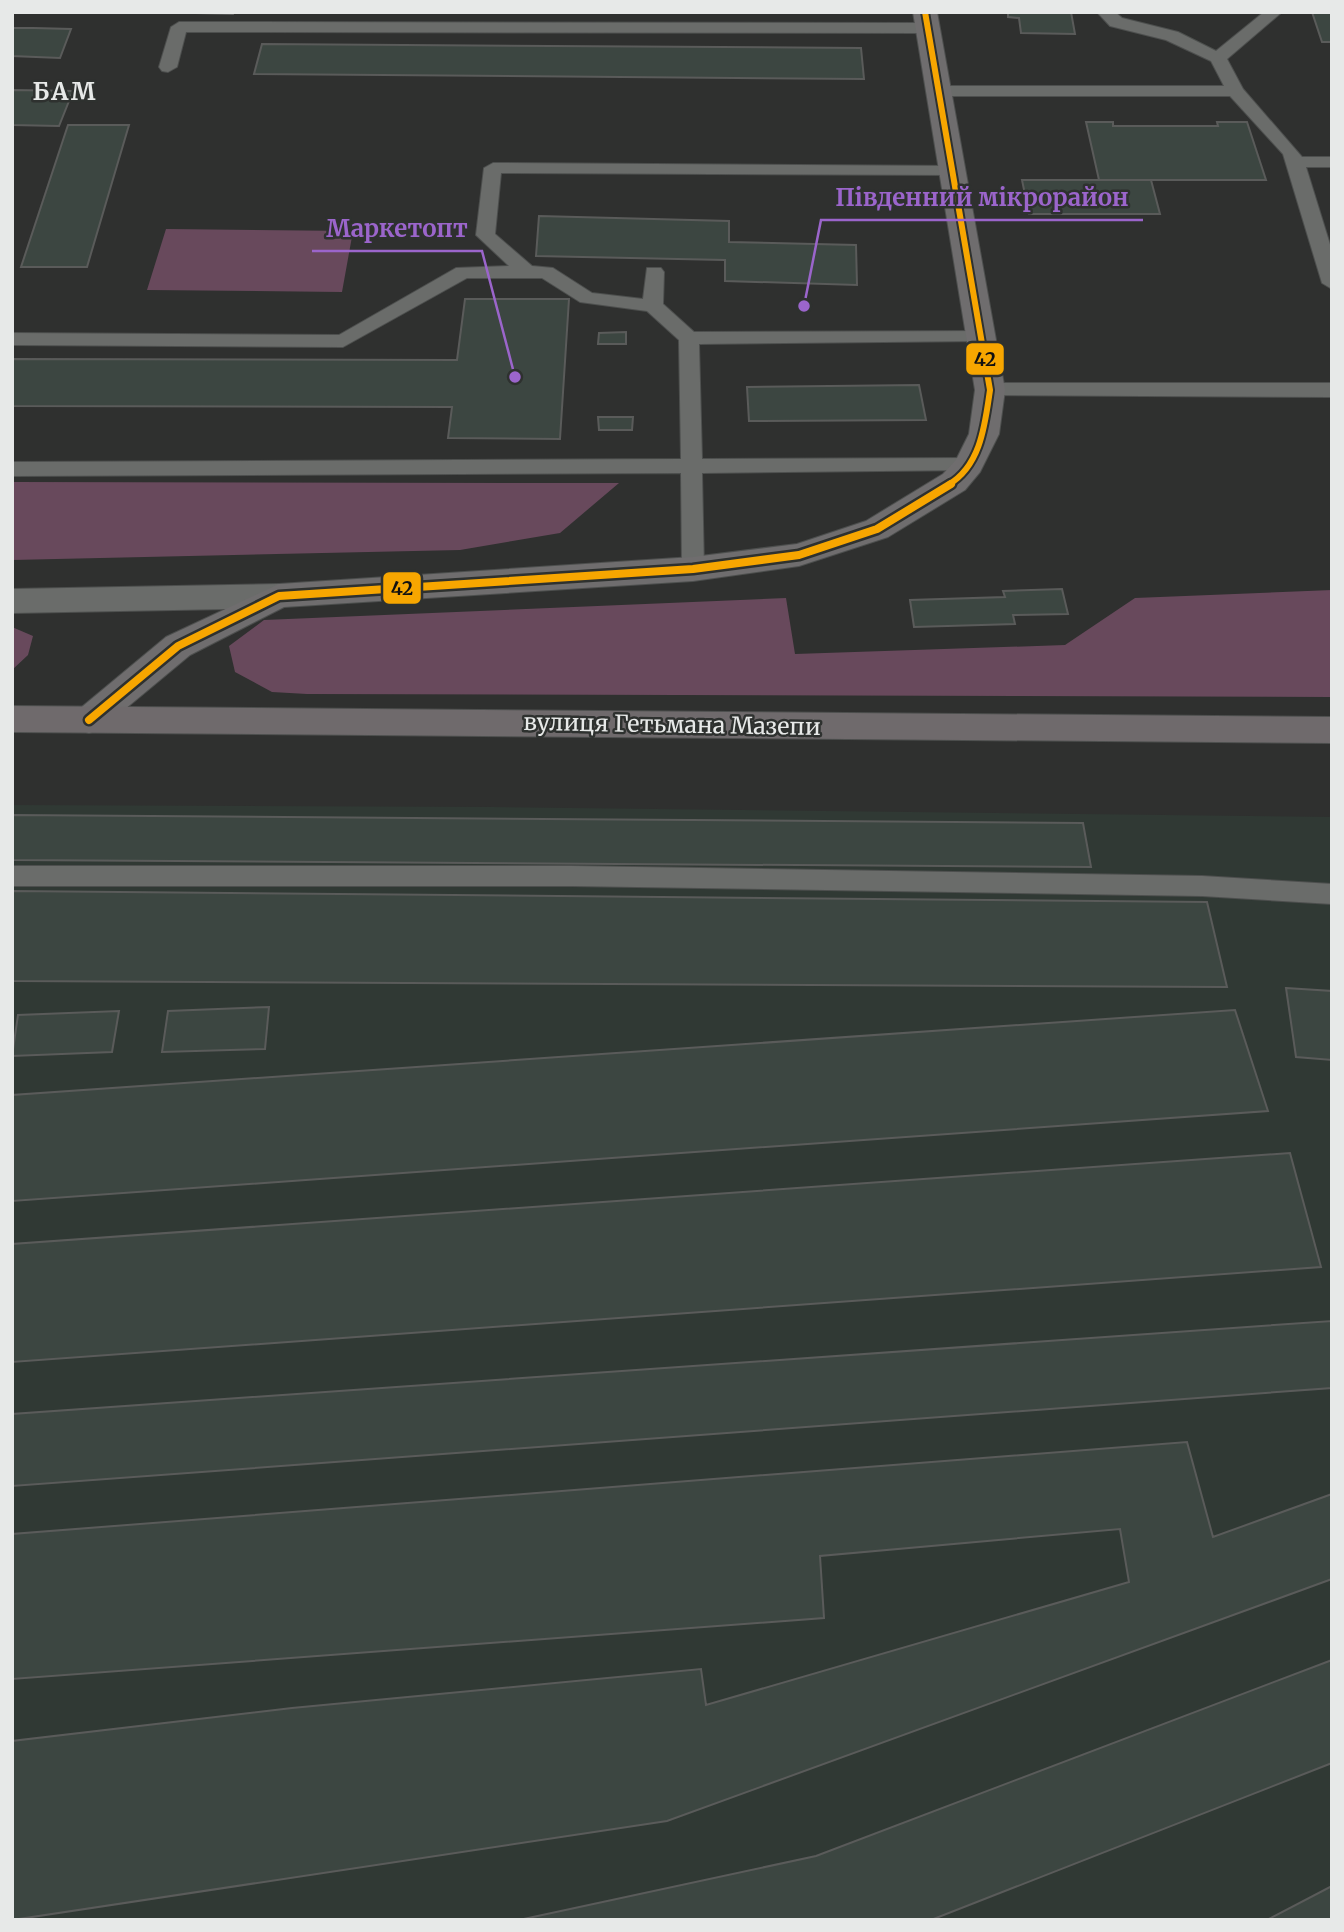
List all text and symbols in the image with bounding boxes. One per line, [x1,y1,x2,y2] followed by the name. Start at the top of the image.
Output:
[33,76,98,107] district label: БАМ
[821,175,1143,220] callout: Південний мікрорайон
[835,182,1129,213] text: Південний мікрорайон
[312,206,482,251] callout: Маркетопт
[326,213,468,244] text: Маркетопт
[965,342,1005,376] line badge: 42
[974,347,996,371] text: 42
[382,571,422,605] line badge: 42
[391,576,413,600] text: 42
[523,707,821,741] street label: вулиця Гетьмана Мазепи

